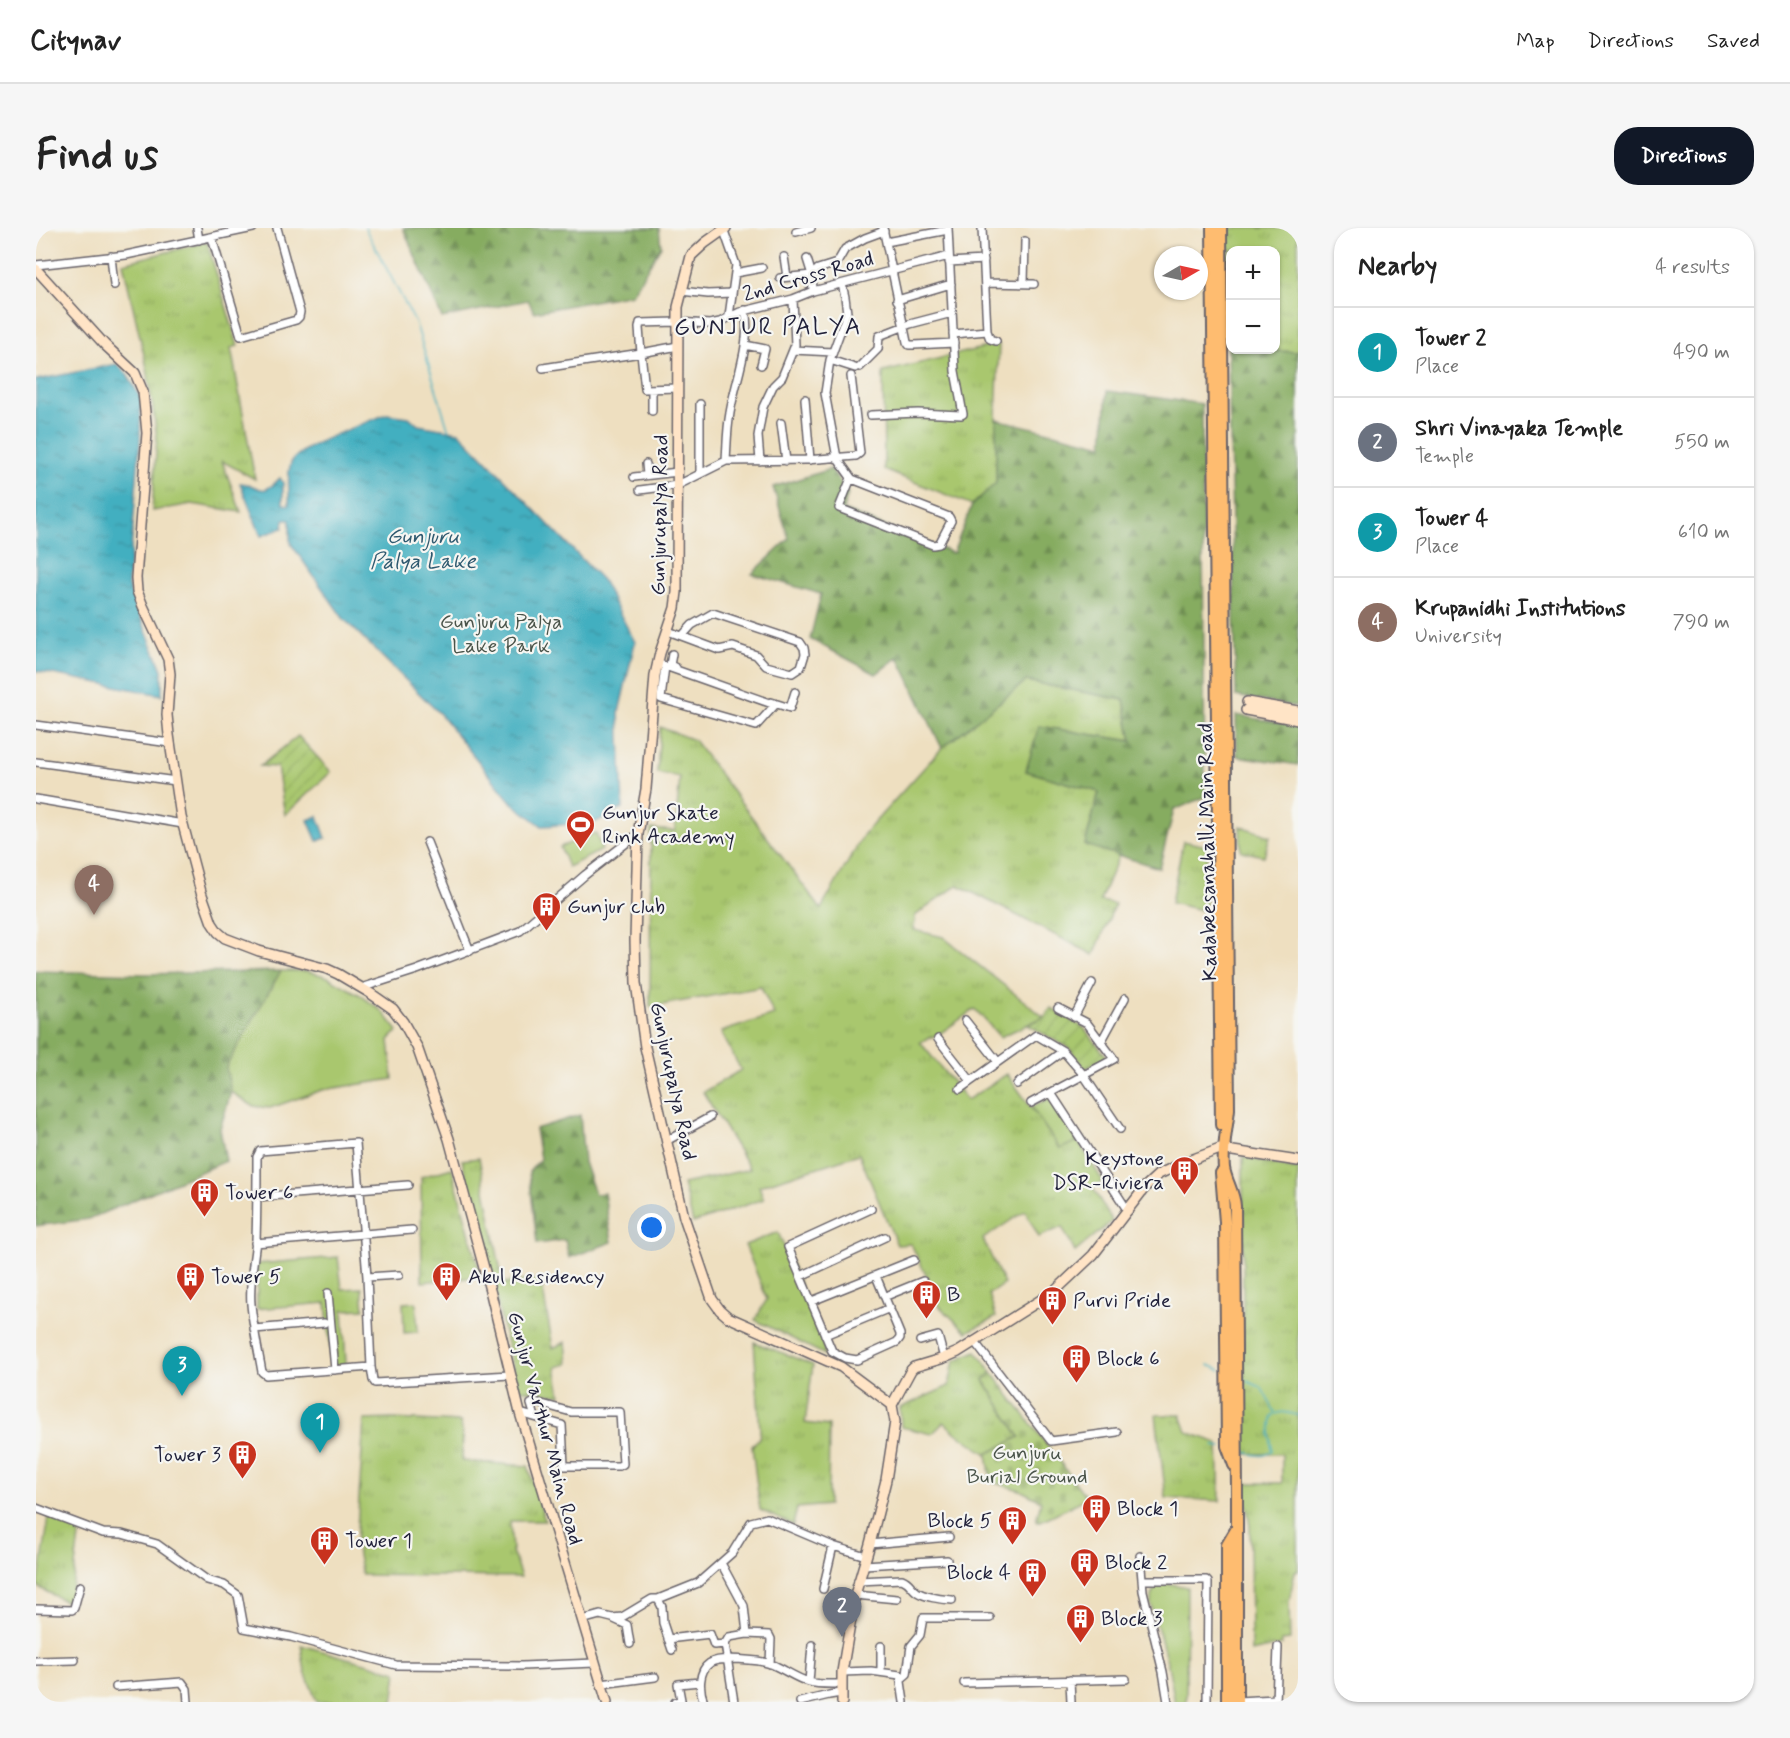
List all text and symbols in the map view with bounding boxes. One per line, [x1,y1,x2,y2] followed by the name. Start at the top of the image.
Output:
[30,23,121,60] text: Citynav
[1516,27,1555,55] text: Map
[1588,27,1674,55] text: Directions
[1707,27,1760,55] text: Saved
[1614,127,1754,185] button: Directions
[36,129,158,184] text: Find us
[740,245,877,309] street label: 2nd Cross Road
[1154,246,1208,300] north arrow
[1226,246,1280,354] map controls
[1226,246,1280,300] button: +
[1358,250,1437,284] text: Nearby
[1655,254,1730,281] text: 4 results
[1226,300,1280,354] button: −
[674,312,862,343] district label: GUNJUR PALYA
[1415,325,1486,353] text: Tower 2
[1373,339,1382,366] text: 1
[1673,339,1730,366] text: 490 m
[1415,353,1459,380] text: Place
[1415,415,1623,443] text: Shri Vinayaka Temple
[1373,429,1382,456] text: 2
[1674,429,1730,456] text: 550 m
[645,434,675,596] street label: Gunjurupalya Road
[1415,443,1474,470] text: Temple
[1415,505,1488,533] text: Tower 4
[1373,519,1382,546] text: 3
[1678,519,1730,546] text: 610 m
[370,523,477,576] water label: Gunjuru Palya Lake
[1415,533,1459,560] text: Place
[1415,595,1626,623] text: Krupanidhi Institutions
[440,608,562,660] park label: Gunjuru Palya Lake Park
[1372,609,1383,636] text: 4
[1673,609,1730,636] text: 790 m
[1415,623,1502,650] text: University
[1192,723,1224,981] street label: Kadabeesanahalli Main Road
[602,799,735,851] place label: Gunjur Skate Rink Academy
[565,808,597,850] sports icon: Gunjur Skate Rink Academy
[74,866,114,915] pin: 4
[530,890,562,932] building icon: Gunjur club
[567,893,665,921] place label: Gunjur club
[643,999,703,1163] street label: Gunjurupalya Road
[1052,1145,1164,1197] place label: Keystone DSR-Riviera
[1169,1154,1201,1196] building icon: Keystone DSR-Riviera
[188,1176,220,1218] building icon: Tower 6
[225,1179,293,1207] place label: Tower 6
[637,1213,666,1242] your location
[174,1260,206,1302] building icon: Tower 5
[431,1260,463,1302] building icon: Akul Residency
[211,1263,281,1291] place label: Tower 5
[468,1263,605,1291] place label: Akul Residency
[910,1278,942,1320] building icon: B
[947,1281,960,1309] place label: B
[1036,1284,1068,1326] building icon: Purvi Pride
[1073,1287,1171,1315] place label: Purvi Pride
[500,1308,590,1548] street label: Gunjur Varthur Main Road
[1060,1342,1092,1384] building icon: Block 6
[1097,1345,1160,1373] place label: Block 6
[162,1346,202,1396] pin: 3
[300,1404,340,1453] pin: 1
[226,1438,258,1480] building icon: Tower 3
[966,1439,1088,1491] park label: Gunjuru Burial Ground
[154,1441,221,1469] place label: Tower 3
[1080,1492,1112,1534] building icon: Block 1
[1117,1495,1178,1523] place label: Block 1
[997,1504,1029,1546] building icon: Block 5
[927,1507,992,1535] place label: Block 5
[308,1524,340,1566] building icon: Tower 1
[345,1527,412,1555] place label: Tower 1
[1068,1546,1100,1588] building icon: Block 2
[1105,1549,1167,1577] place label: Block 2
[1016,1556,1048,1598] building icon: Block 4
[947,1559,1011,1587] place label: Block 4
[822,1588,862,1637] pin: 2
[1064,1602,1096,1644] building icon: Block 3
[1101,1605,1163,1633] place label: Block 3

